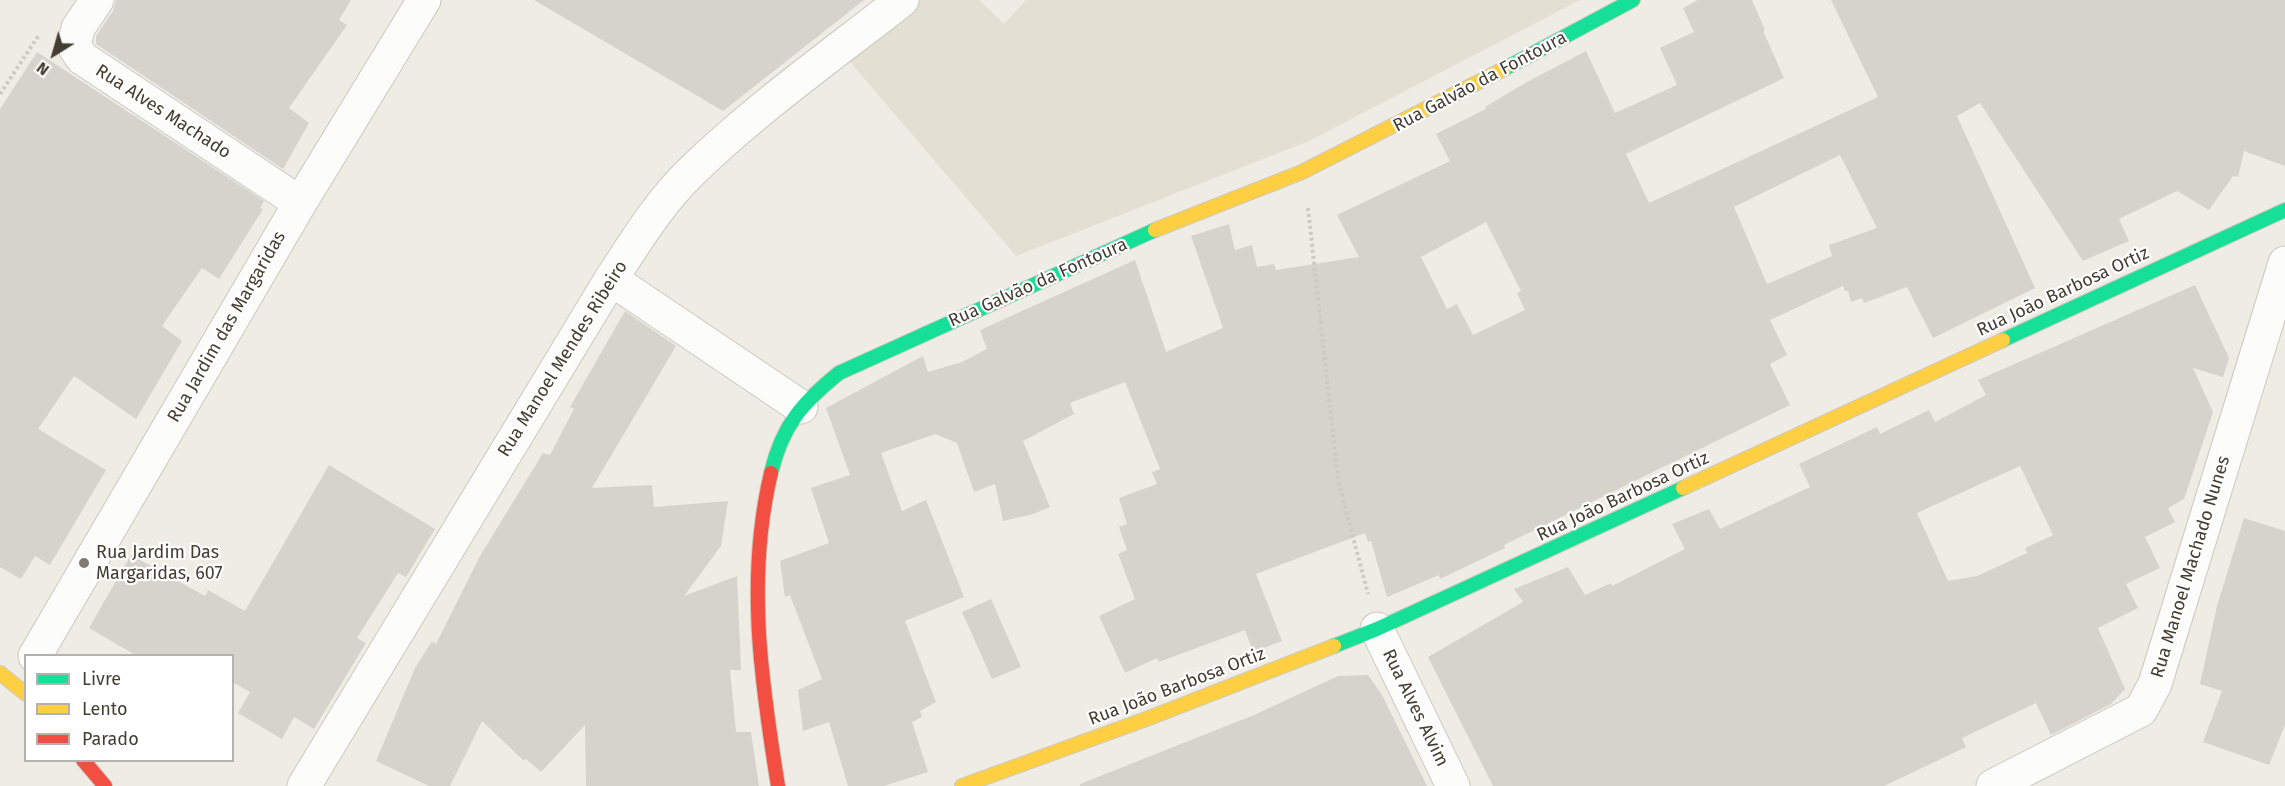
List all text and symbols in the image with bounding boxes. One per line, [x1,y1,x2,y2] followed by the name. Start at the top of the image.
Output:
[24,24,84,84] north arrow
[1389,27,1571,137] street label: Rua Galvão da Fontoura
[33,58,53,80] text: N
[91,60,235,164] street label: Rua Alves Machado
[163,228,291,426] street label: Rua Jardim das Margaridas
[945,234,1131,332] street label: Rua Galvão da Fontoura
[1974,243,2152,341] street label: Rua João Barbosa Ortiz
[494,257,632,461] street label: Rua Manoel Mendes Ribeiro
[1534,448,1712,546] street label: Rua João Barbosa Ortiz
[2147,453,2235,681] street label: Rua Manoel Machado Nunes
[96,542,222,584] place label: Rua Jardim Das Margaridas, 607
[77,556,91,570] marker: Rua Jardim Das Margaridas, 607
[1086,643,1268,731] street label: Rua João Barbosa Ortiz
[1377,646,1453,770] street label: Rua Alves Alvim
[24,654,234,762] legend
[82,668,121,690] text: Livre
[82,698,128,720] text: Lento
[82,728,139,750] text: Parado

